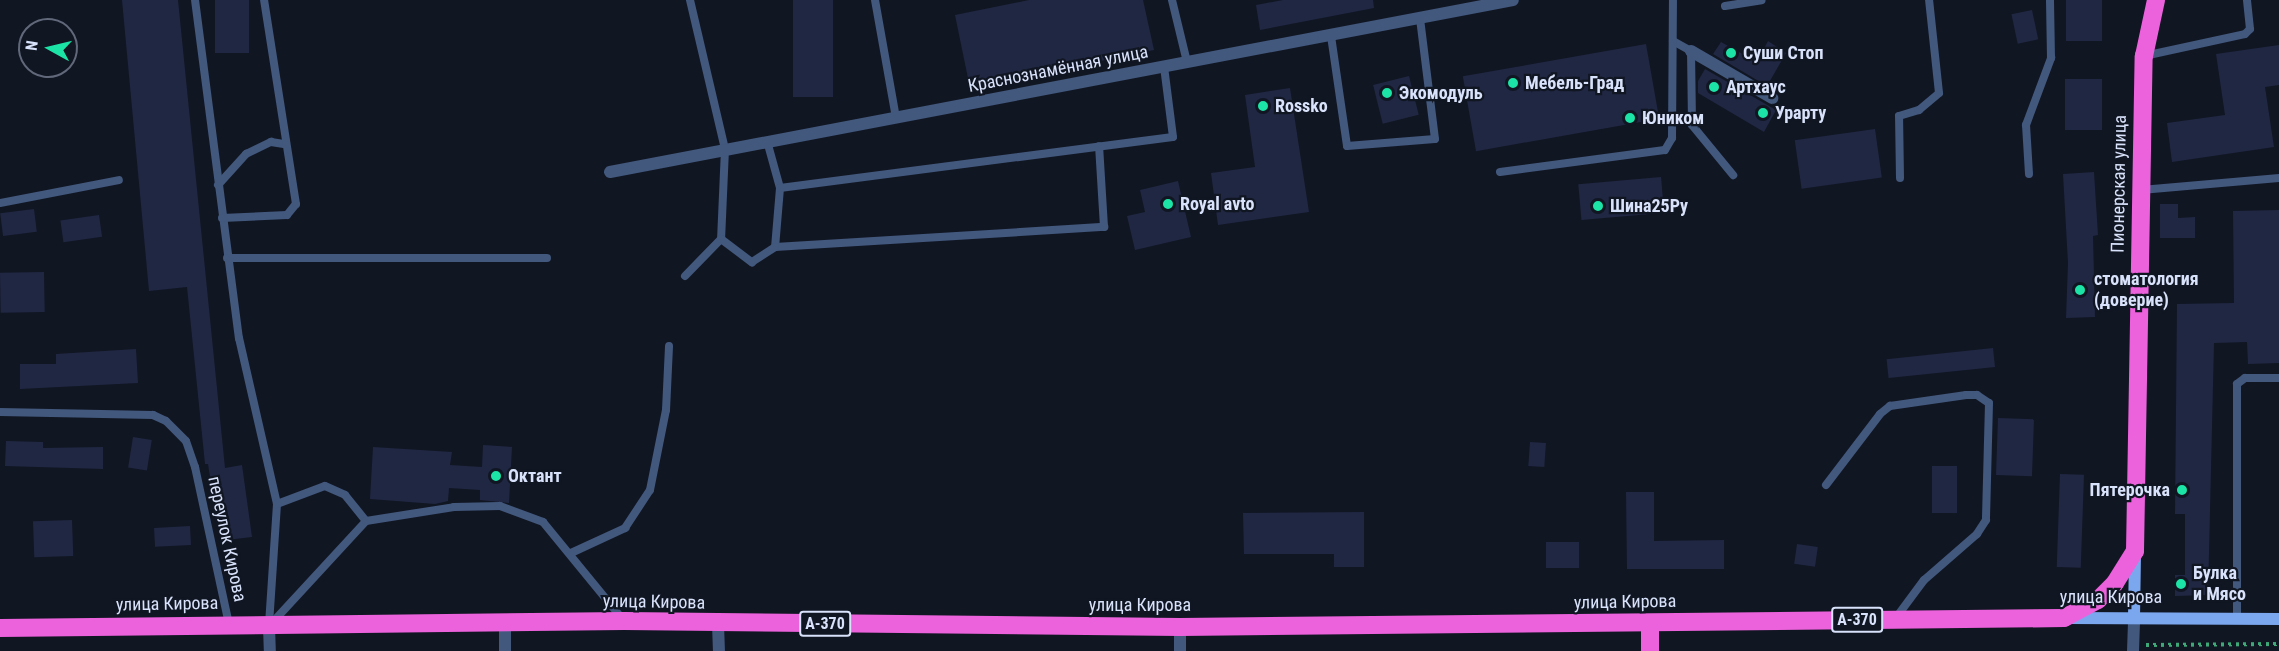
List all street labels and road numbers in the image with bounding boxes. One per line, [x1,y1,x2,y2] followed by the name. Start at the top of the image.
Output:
[966,41,1150,97] street label: Краснознамённая улица
[2107,115,2131,253] street label: Пионерская улица
[203,474,251,604] street label: переулок Кирова
[2060,586,2162,608] street label: улица Кирова
[603,590,705,614] street label: улица Кирова
[1574,590,1676,614] street label: улица Кирова
[116,592,218,616] street label: улица Кирова
[1089,594,1191,616] street label: улица Кирова
[1830,607,1884,633] road number: А-370
[798,611,852,637] road number: А-370

